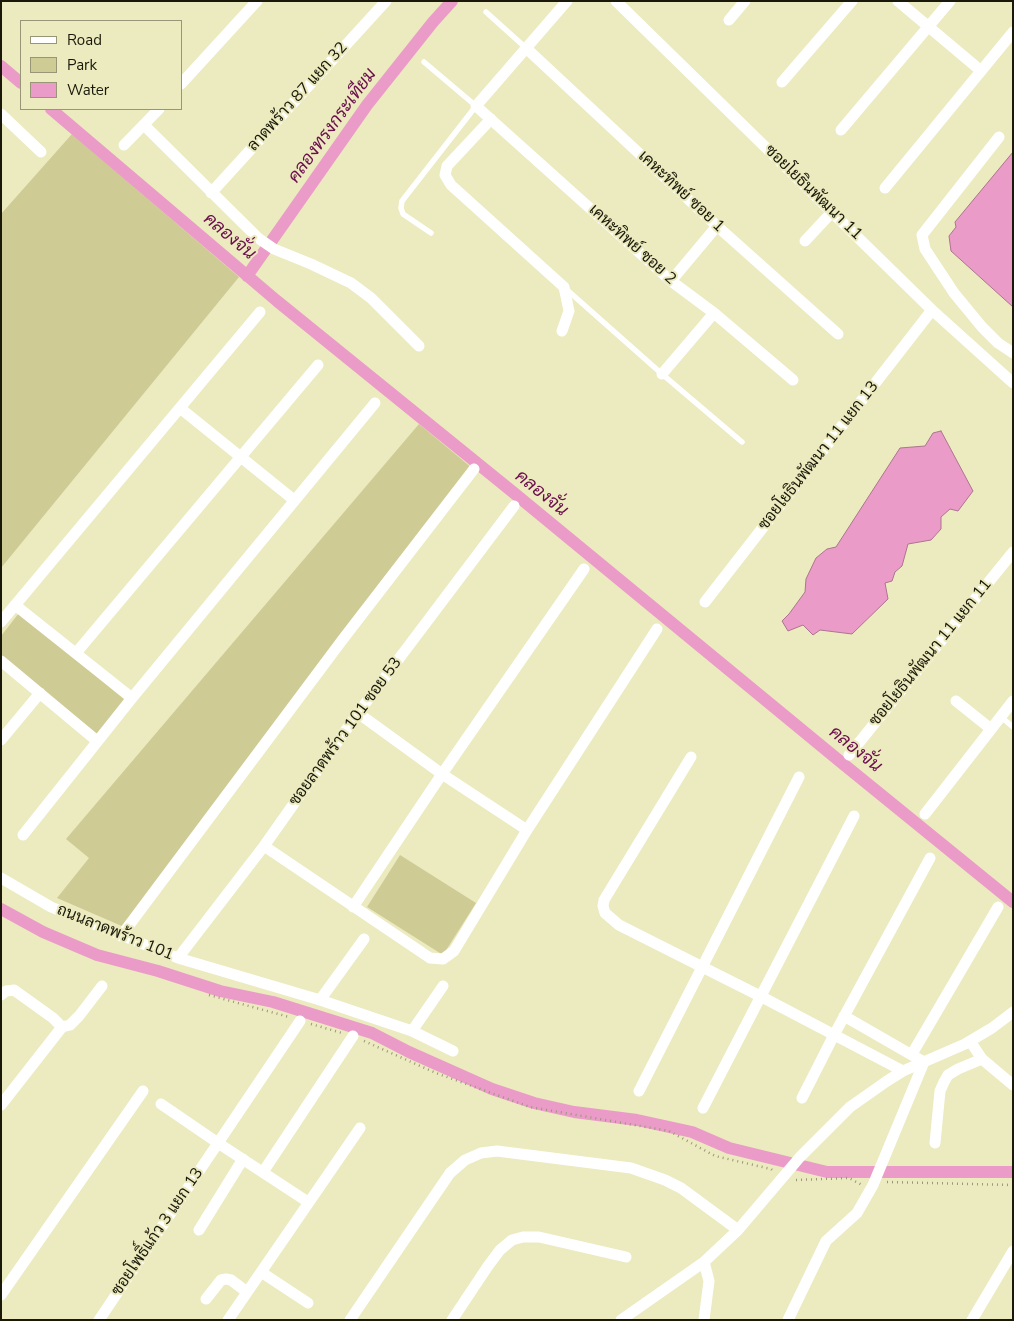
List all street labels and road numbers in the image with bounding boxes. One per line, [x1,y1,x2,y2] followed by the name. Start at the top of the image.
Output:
[244,39,352,155] street label: ลาดพร้าว 87 แยก 32
[760,141,866,245] street label: ซอยโยธินพัฒนา 11
[634,147,728,237] street label: เคหะทิพย์ ซอย 1
[584,201,680,289] street label: เคหะทิพย์ ซอย 2
[755,378,883,534] street label: ซอยโยธินพัฒนา 11 แยก 13
[866,576,996,730] street label: ซอยโยธินพัฒนา 11 แยก 11
[286,654,406,810] street label: ซอยลาดพร้าว 101 ซอย 53
[54,901,176,965] street label: ถนนลาดพร้าว 101
[108,1164,208,1300] street label: ซอยโพธิ์แก้ว 3 แยก 13

